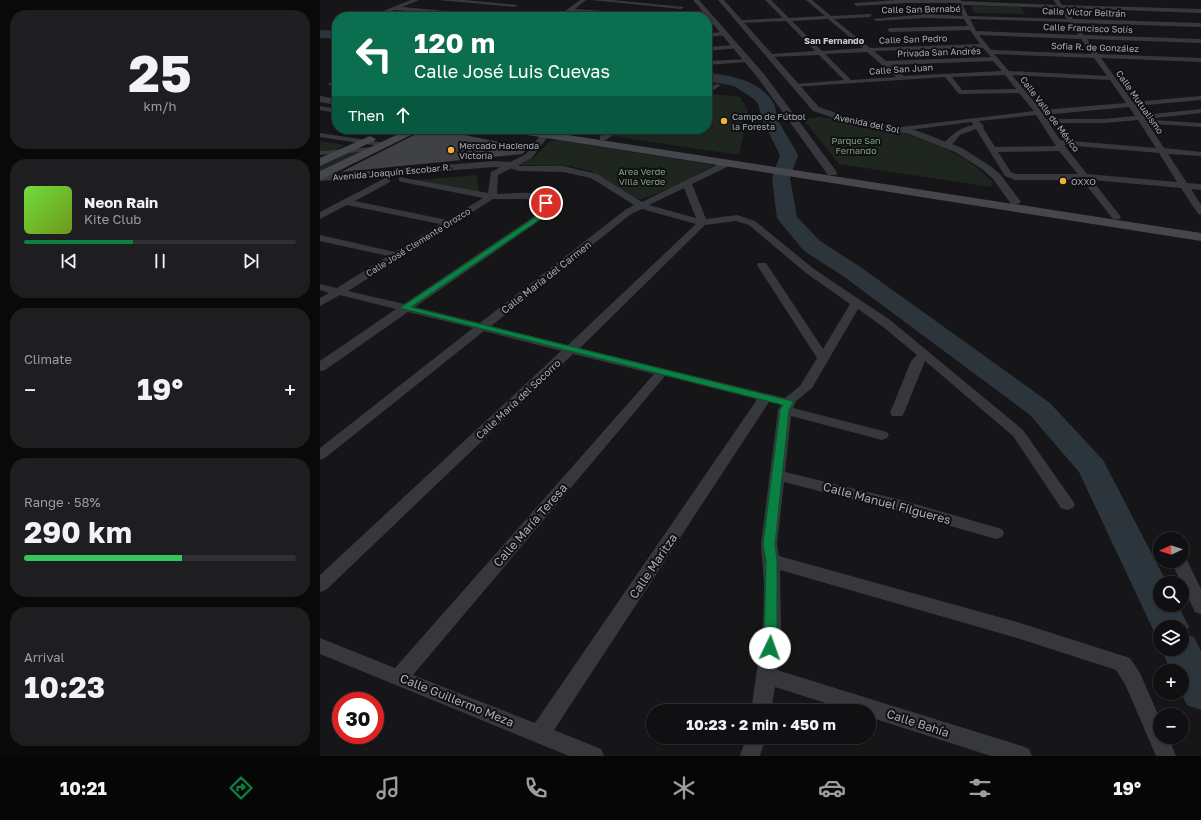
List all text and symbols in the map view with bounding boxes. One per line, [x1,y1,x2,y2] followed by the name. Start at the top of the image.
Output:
[881,3,961,15] street label: Calle San Bernabé
[1042,5,1126,19] street label: Calle Víctor Beltrán
[1043,21,1133,35] street label: Calle Francisco Solís
[414,26,495,59] text: 120 m
[348,28,400,80] icon: left
[879,32,947,46] street label: Calle San Pedro
[804,35,865,46] district label: San Fernando
[1051,40,1139,54] street label: Sofia R. de González
[128,41,192,103] text: 25
[897,45,981,59] street label: Privada San Andrés
[414,60,610,82] text: Calle José Luis Cuevas
[869,61,933,77] street label: Calle San Juan
[1114,68,1166,136] street label: Calle Mutualismo
[1018,74,1082,154] street label: Calle Valle de México
[143,98,177,114] text: km/h
[392,104,414,126] icon: ahead
[348,106,384,124] text: Then
[732,111,806,132] place label: Campo de Fútbol la Foresta
[833,111,901,135] street label: Avenida del Sol
[719,116,729,126] marker: Campo de Fútbol la Foresta
[831,135,881,156] park label: Parque San Fernando
[459,140,539,161] place label: Mercado Hacienda Victoria
[446,145,456,155] marker: Mercado Hacienda Victoria
[332,161,452,183] street label: Avenida Joaquín Escobar R.
[619,166,665,187] park label: Area Verde Villa Verde
[1058,176,1068,186] marker: OXXO
[1071,176,1096,187] place label: OXXO
[529,186,563,220] pin
[535,192,557,214] icon: arrive
[84,193,158,211] text: Neon Rain
[364,205,472,279] street label: Calle José Clemente Orozco
[84,211,141,227] text: Kite Club
[499,238,593,316] street label: Calle María del Carmen
[58,250,80,272] icon: previous
[149,250,171,272] icon: pause
[240,250,262,272] icon: next
[24,351,72,367] text: Climate
[473,357,563,441] street label: Calle María del Socorro
[137,371,183,407] text: 19°
[24,376,36,403] text: −
[284,376,296,403] text: +
[822,479,952,527] street label: Calle Manuel Filgueres
[490,480,570,570] street label: Calle María Teresa
[24,494,100,510] text: Range · 58%
[24,514,132,550] text: 290 km
[626,531,680,601] street label: Calle Maritza
[1153,532,1189,568] north arrow
[1153,532,1189,744] map controls
[1153,576,1189,612] button: search
[1153,620,1189,656] button: layers
[749,627,791,669] position arrow
[24,649,65,665] text: Arrival
[1153,664,1189,700] button: +
[24,669,105,705] text: 10:23
[398,670,516,730] street label: Calle Guillermo Meza
[332,692,384,744] speed limit sign: 30
[885,706,951,740] street label: Calle Bahía
[1153,708,1189,744] button: −
[686,715,836,733] text: 10:23 · 2 min · 450 m
[227,774,255,802] icon: directions
[374,774,402,802] icon: music
[522,774,550,802] icon: phone
[670,774,698,802] icon: climate
[818,774,846,802] icon: car
[966,774,994,802] icon: filters
[60,777,107,799] text: 10:21
[1113,777,1141,799] text: 19°

